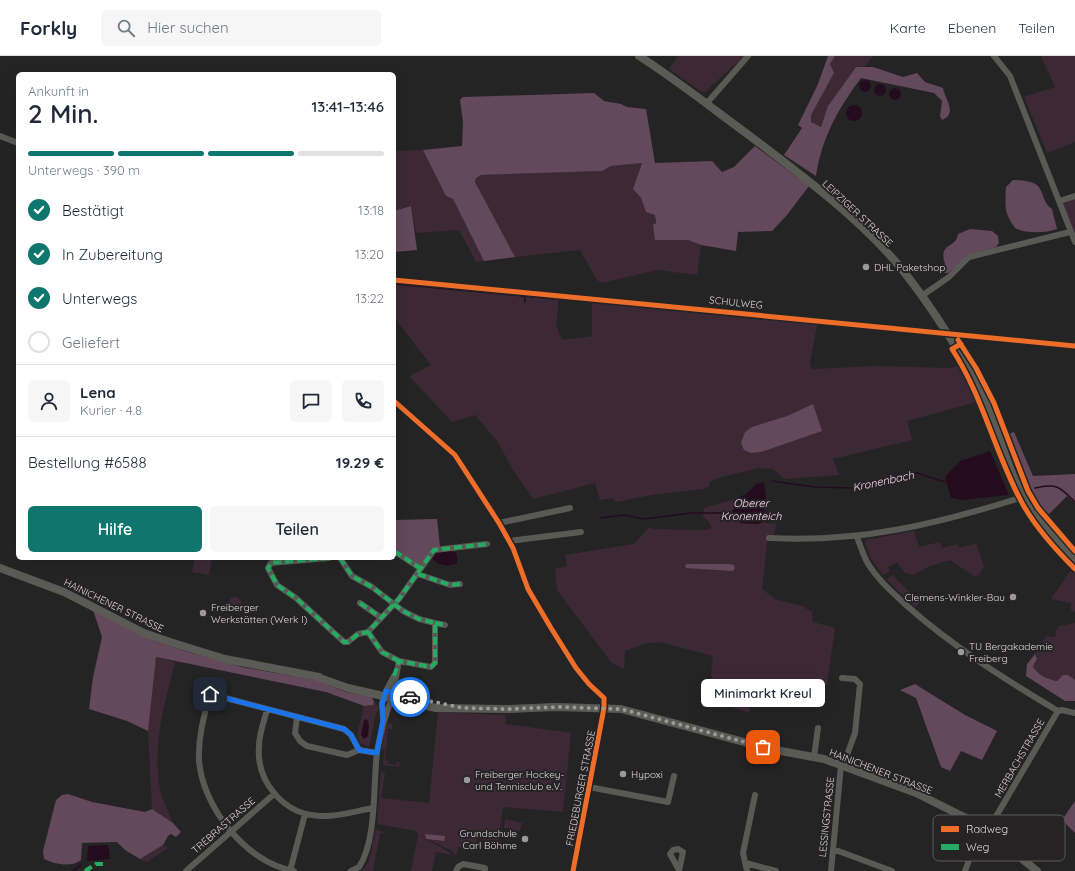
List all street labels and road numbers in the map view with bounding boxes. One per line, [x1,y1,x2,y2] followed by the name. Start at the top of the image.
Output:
[820,177,896,250] street label: LEIPZIGER STRASSE
[709,293,763,312] street label: SCHULWEG
[62,576,166,635] street label: HAINICHENER STRASSE
[992,716,1047,800] street label: MERBACHSTRASSE
[563,729,598,847] street label: FRIEDEBURGER STRASSE
[827,746,935,797] street label: HAINICHENER STRASSE
[816,776,837,858] street label: LESSINGSTRASSE
[189,794,258,856] street label: TREBRASTRASSE

